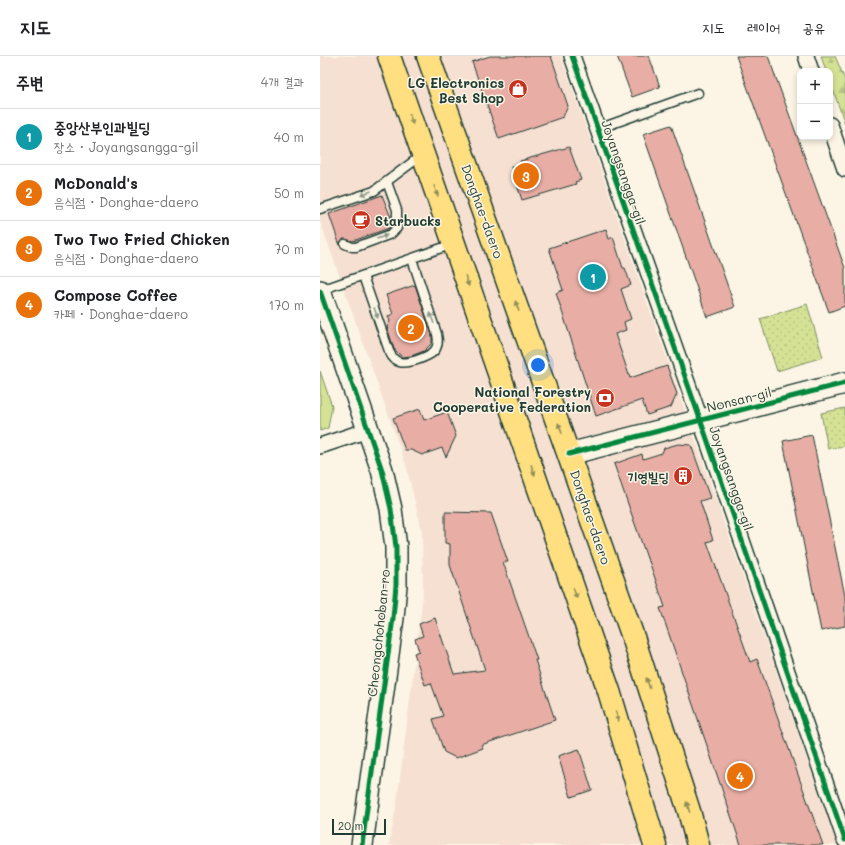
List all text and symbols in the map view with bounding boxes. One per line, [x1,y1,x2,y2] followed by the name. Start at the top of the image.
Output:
[20,14,51,39] text: 지도
[702,18,725,37] text: 지도
[747,18,780,37] text: 레이어
[802,18,825,37] text: 공유
[797,68,833,140] map controls
[797,68,833,104] button: +
[16,71,43,93] text: 주변
[261,73,304,90] text: 4개 결과
[408,74,504,106] place label: LG Electronics Best Shop
[507,78,529,100] shop icon: LG Electronics Best Shop
[797,104,833,140] button: −
[408,114,414,126] one-way arrow
[54,117,151,137] text: 중앙산부인과빌딩
[598,117,650,227] street label: Joyangsangga-gil
[26,128,32,145] text: 1
[274,128,304,145] text: 40 m
[54,138,198,155] text: 장소 · Joyangsangga-gil
[513,161,539,191] pin: 3
[458,162,508,261] street label: Donghae-daero
[54,173,138,193] text: McDonald's
[25,184,33,201] text: 2
[274,184,304,201] text: 50 m
[433,185,439,197] one-way arrow
[360,191,372,197] one-way arrow
[54,193,198,210] text: 음식점 · Donghae-daero
[350,209,372,231] cafe icon: Starbucks
[375,212,441,229] place label: Starbucks
[54,229,230,249] text: Two Two Fried Chicken
[376,234,388,240] one-way arrow
[25,240,33,257] text: 3
[274,240,304,257] text: 70 m
[54,249,198,266] text: 음식점 · Donghae-daero
[580,262,606,292] pin: 1
[464,275,470,287] one-way arrow
[54,285,178,305] text: Compose Coffee
[25,296,33,313] text: 4
[268,296,304,313] text: 170 m
[513,299,519,311] one-way arrow
[54,305,188,322] text: 카페 · Donghae-daero
[373,307,379,319] one-way arrow
[429,312,435,324] one-way arrow
[398,313,424,343] pin: 2
[528,355,548,375] your location
[433,383,591,415] place label: National Forestry Cooperative Federation
[705,383,773,415] street label: Nonsan-gil
[594,387,616,409] bank icon: National Forestry Cooperative Federation
[557,422,563,434] one-way arrow
[706,423,758,533] street label: Joyangsangga-gil
[530,464,536,476] one-way arrow
[672,465,694,487] building icon: 기영빌딩
[567,467,615,567] street label: Donghae-daero
[627,468,669,485] place label: 기영빌딩
[363,568,393,698] street label: Cheongchohoban-ro
[572,587,578,599] one-way arrow
[645,677,651,689] one-way arrow
[614,710,620,722] one-way arrow
[727,761,753,791] pin: 4
[685,801,691,813] one-way arrow
[332,817,386,836] scale bar
[338,818,363,833] text: 20 m

